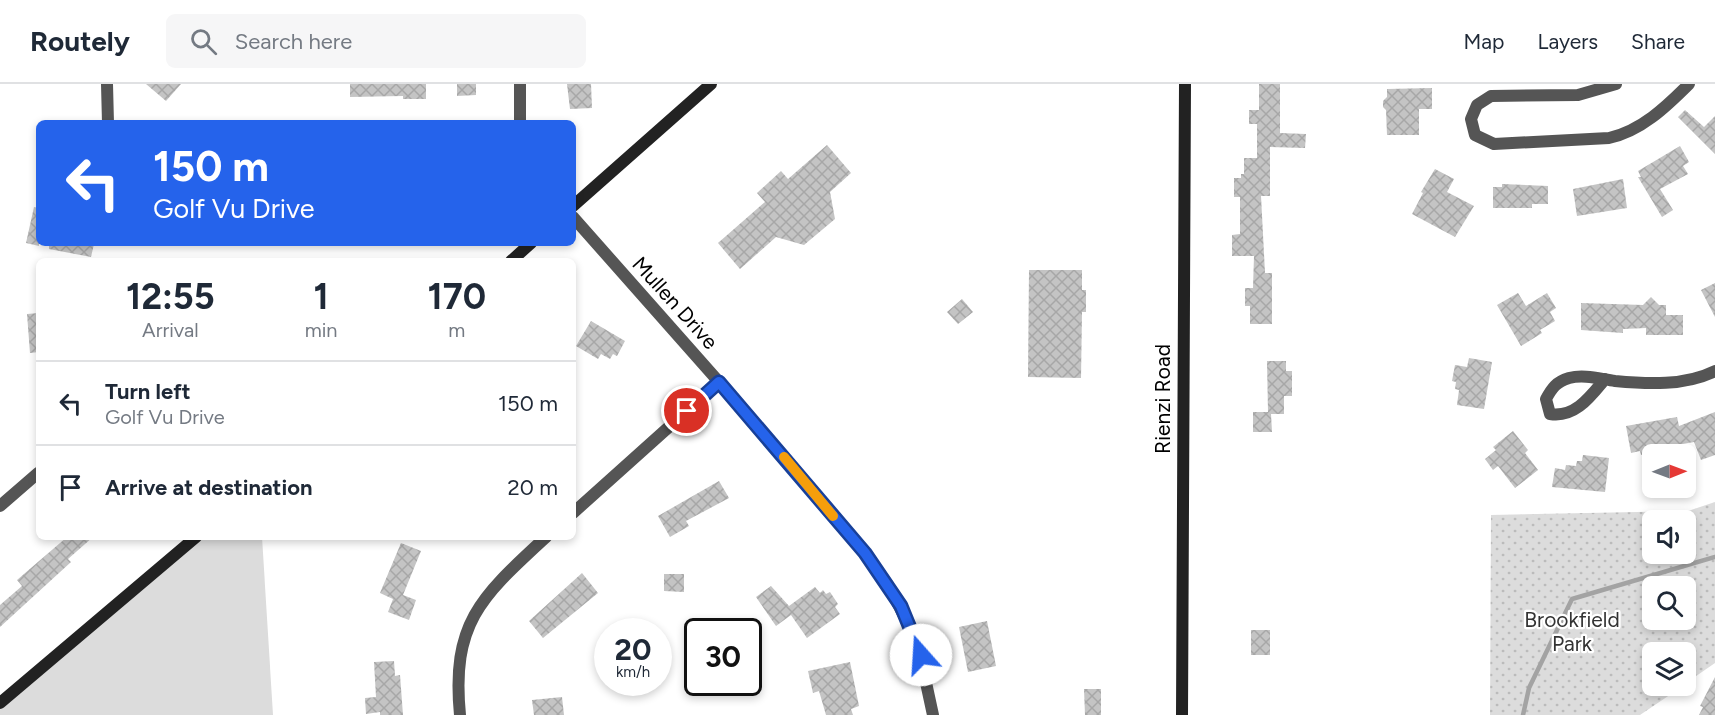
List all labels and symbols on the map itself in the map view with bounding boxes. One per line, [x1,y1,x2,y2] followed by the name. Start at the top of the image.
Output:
[627,251,723,354] street label: Mullen Drive
[1150,344,1175,454] street label: Rienzi Road
[661,385,712,436] pin
[1642,444,1696,498] north arrow
[1524,607,1620,656] park label: Brookfield Park
[684,618,762,696] speed limit sign: 30
[889,623,953,687] position arrow

